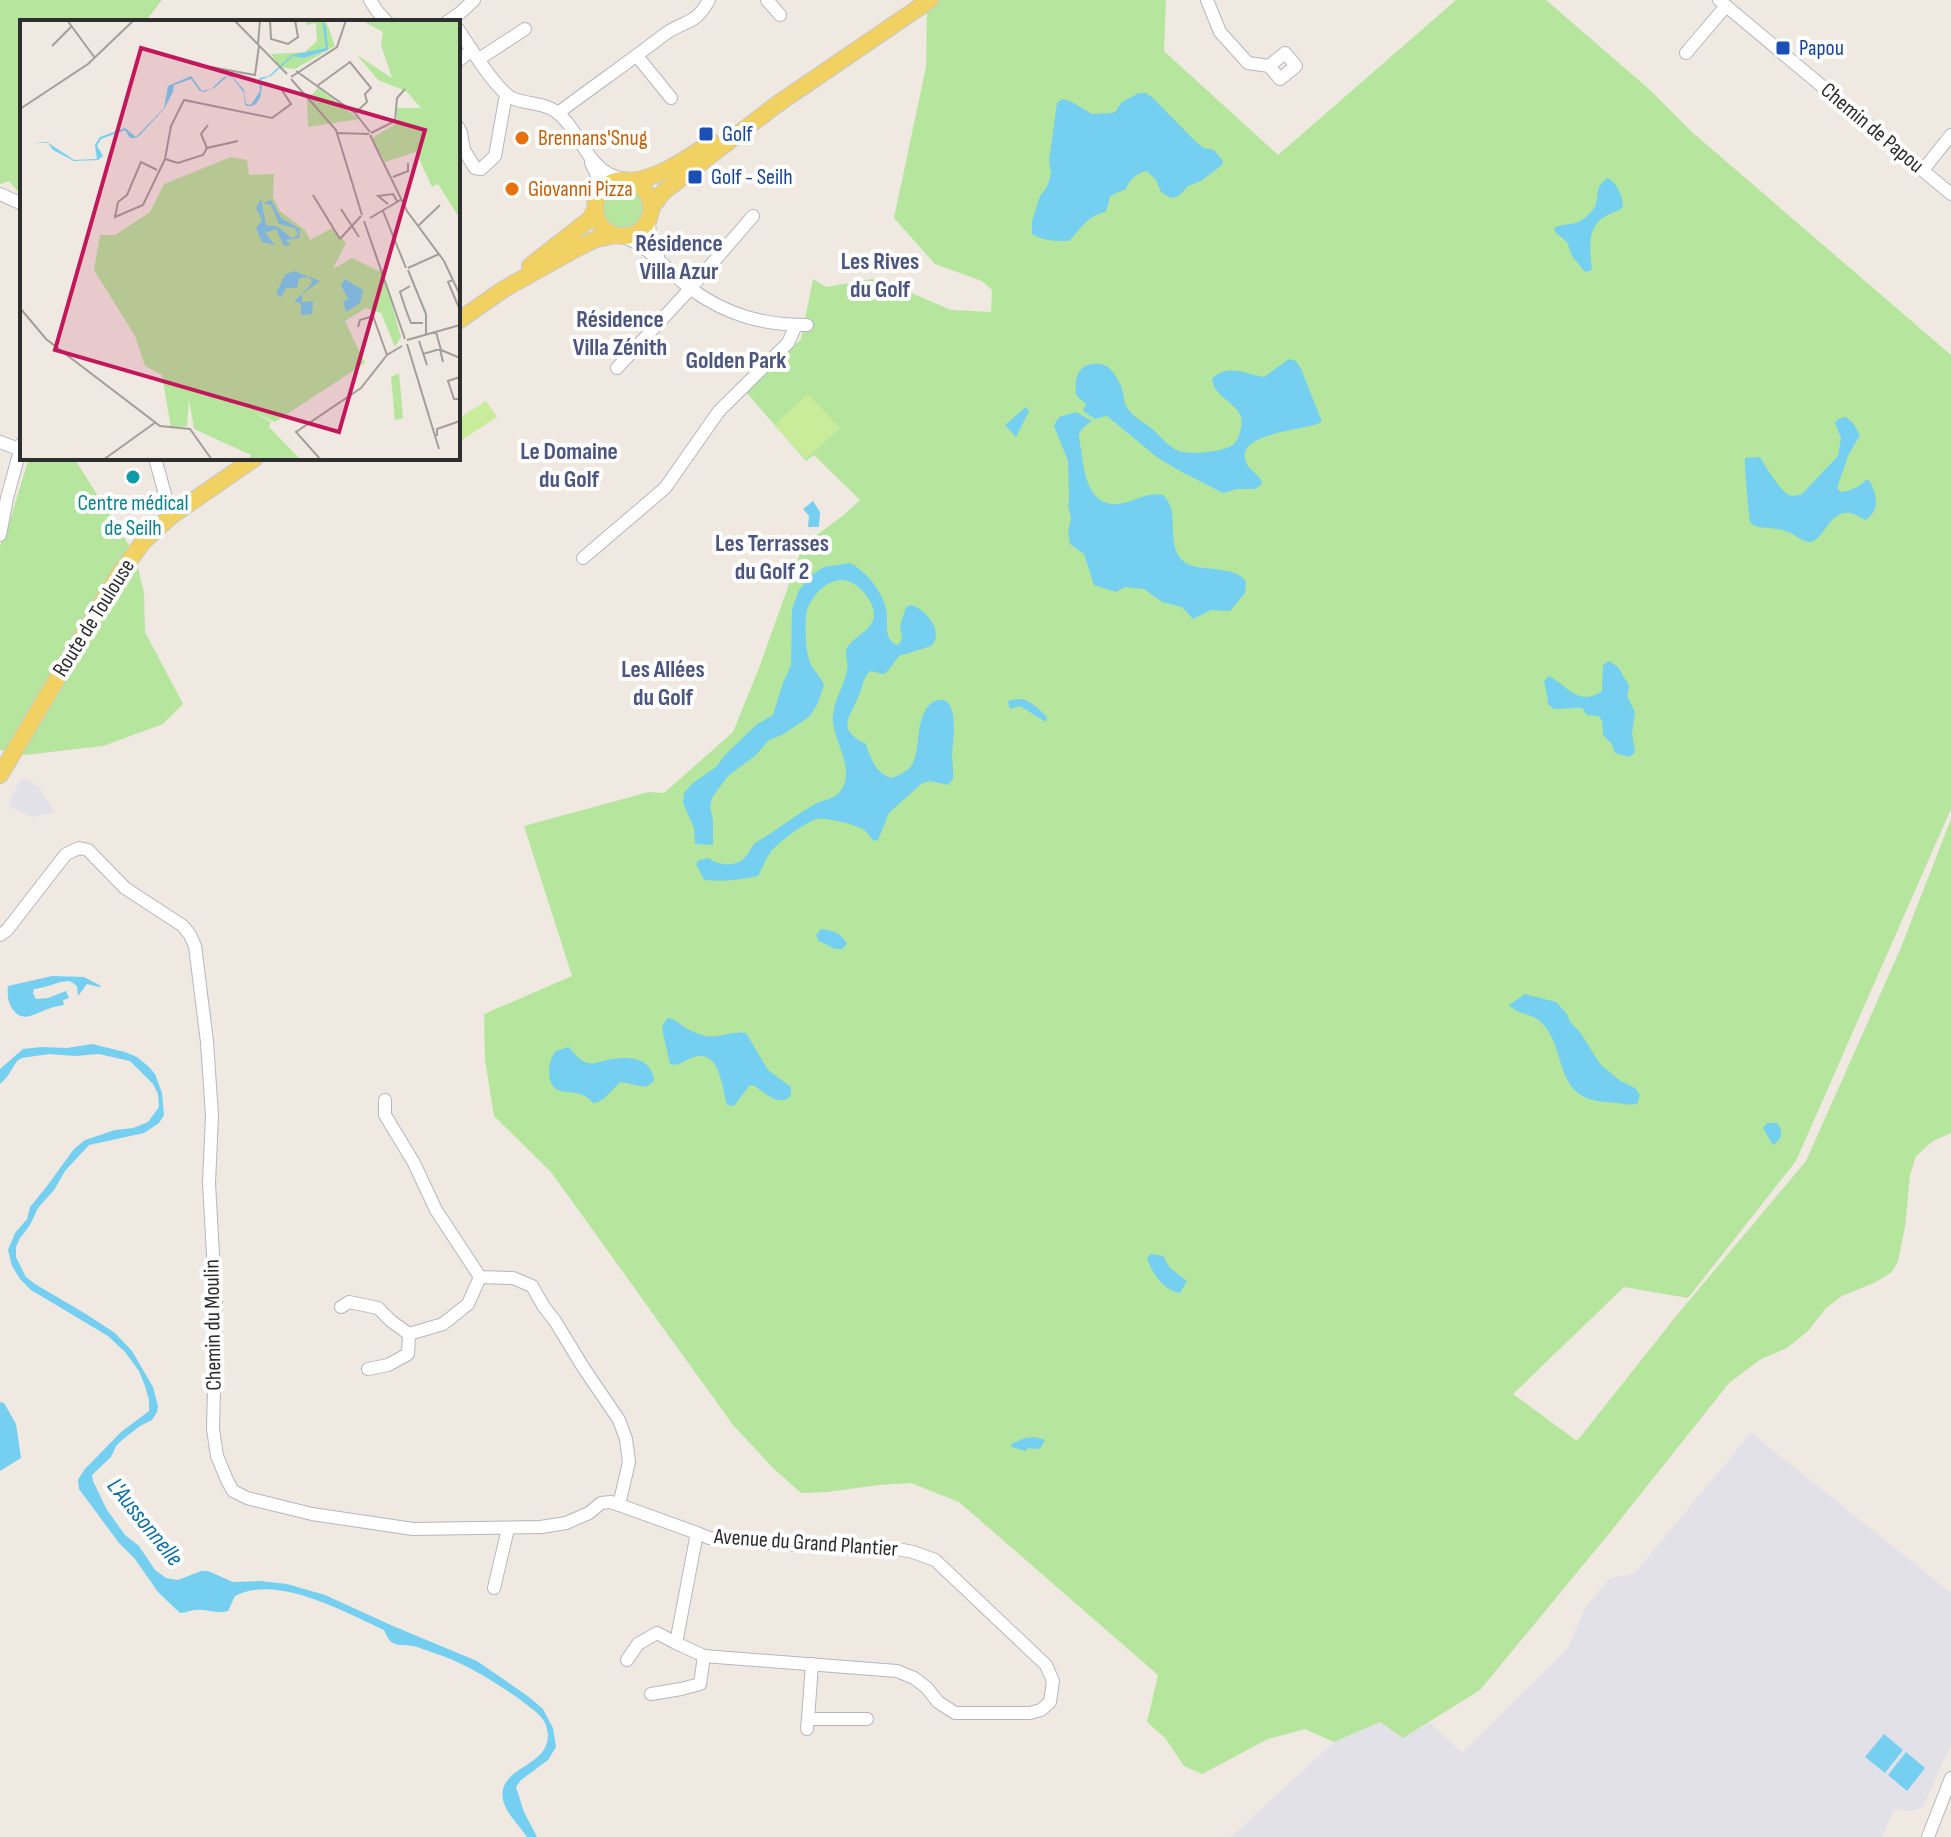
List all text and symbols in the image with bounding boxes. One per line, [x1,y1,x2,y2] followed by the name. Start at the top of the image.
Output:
[20,20,460,460] inset map
[1799,35,1844,62] place label: Papou
[1774,39,1792,57] marker: Papou
[1815,77,1929,179] street label: Chemin de Papou
[722,121,753,148] place label: Golf
[538,125,648,152] place label: Brennans'Snug
[697,125,715,143] marker: Golf
[513,129,531,147] marker: Brennans'Snug
[711,164,793,191] place label: Golf - Seilh
[686,168,704,186] marker: Golf - Seilh
[528,176,633,203] place label: Giovanni Pizza
[503,180,521,198] marker: Giovanni Pizza
[635,229,723,286] district label: Résidence Villa Azur
[841,247,919,304] district label: Les Rives du Golf
[573,305,667,362] district label: Résidence Villa Zénith
[685,346,787,375] district label: Golden Park
[520,437,618,494] district label: Le Domaine du Golf
[124,468,142,486] marker: Centre médical de Seilh
[77,490,189,542] place label: Centre médical de Seilh
[715,529,829,586] district label: Les Terrasses du Golf 2
[47,554,141,682] street label: Route de Toulouse
[621,655,705,712] district label: Les Allées du Golf
[198,1259,228,1391] street label: Chemin du Moulin
[101,1472,189,1572] water label: L'Aussonnelle
[712,1523,899,1563] street label: Avenue du Grand Plantier

